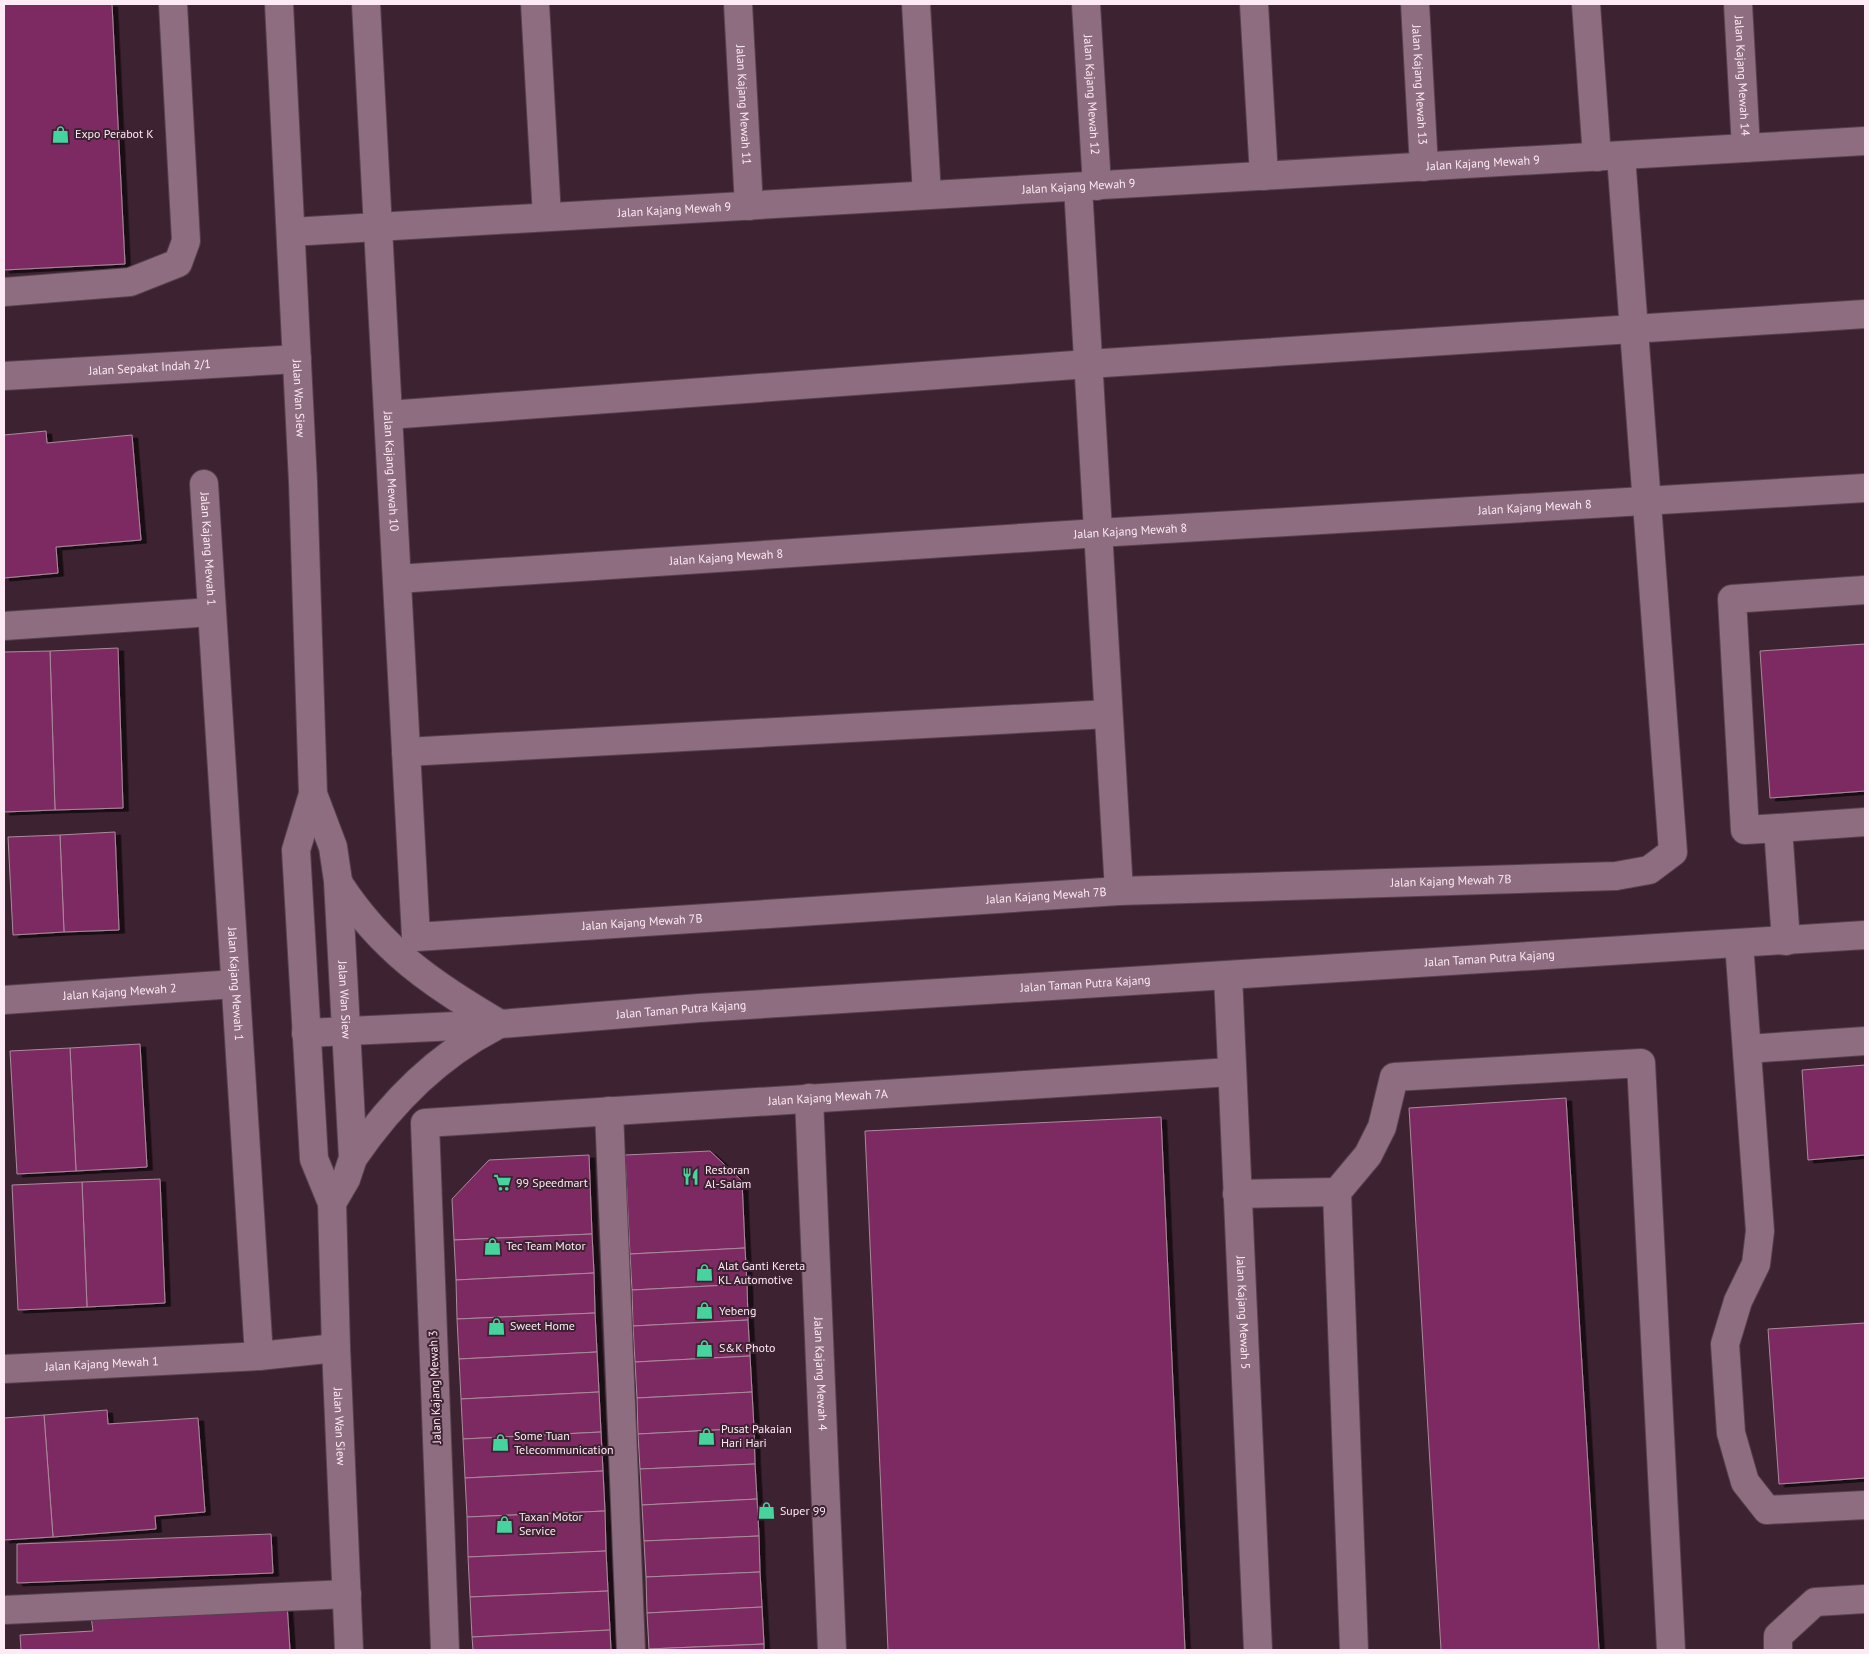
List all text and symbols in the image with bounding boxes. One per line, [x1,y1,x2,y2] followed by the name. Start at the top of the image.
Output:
[1732,14,1753,137] street label: Jalan Kajang Mewah 14
[1409,23,1431,145] street label: Jalan Kajang Mewah 13
[1081,33,1103,155] street label: Jalan Kajang Mewah 12
[733,43,755,165] street label: Jalan Kajang Mewah 11
[51,124,71,144] shop icon: Expo Perabot K
[75,126,154,141] place label: Expo Perabot K
[1425,152,1540,173] street label: Jalan Kajang Mewah 9
[1020,175,1136,197] street label: Jalan Kajang Mewah 9
[616,199,732,220] street label: Jalan Kajang Mewah 9
[87,356,211,378] street label: Jalan Sepakat Indah 2/1
[290,358,309,438] street label: Jalan Wan Siew
[381,410,402,532] street label: Jalan Kajang Mewah 10
[197,491,220,606] street label: Jalan Kajang Mewah 1
[1477,496,1592,518] street label: Jalan Kajang Mewah 8
[1072,520,1188,542] street label: Jalan Kajang Mewah 8
[668,546,783,568] street label: Jalan Kajang Mewah 8
[1389,871,1512,890] street label: Jalan Kajang Mewah 7B
[985,884,1107,907] street label: Jalan Kajang Mewah 7B
[580,910,703,933] street label: Jalan Kajang Mewah 7B
[225,926,247,1041] street label: Jalan Kajang Mewah 1
[1423,946,1555,970] street label: Jalan Taman Putra Kajang
[335,959,355,1039] street label: Jalan Wan Siew
[1019,972,1151,995] street label: Jalan Taman Putra Kajang
[61,980,177,1003] street label: Jalan Kajang Mewah 2
[615,997,747,1022] street label: Jalan Taman Putra Kajang
[766,1086,888,1108] street label: Jalan Kajang Mewah 7A
[705,1162,751,1191] place label: Restoran Al-Salam
[681,1167,701,1187] restaurant icon: Restoran Al-Salam
[492,1173,512,1193] supermarket icon: 99 Speedmart
[516,1175,588,1190] place label: 99 Speedmart
[482,1236,502,1256] shop icon: Tec Team Motor
[506,1238,586,1253] place label: Tec Team Motor
[1233,1255,1254,1370] street label: Jalan Kajang Mewah 5
[718,1258,805,1287] place label: Alat Ganti Kereta KL Automotive
[694,1263,714,1283] shop icon: Alat Ganti Kereta KL Automotive
[695,1301,715,1321] shop icon: Yebeng
[719,1303,756,1318] place label: Yebeng
[486,1316,506,1336] shop icon: Sweet Home
[811,1316,831,1431] street label: Jalan Kajang Mewah 4
[510,1318,575,1333] place label: Sweet Home
[425,1330,444,1445] street label: Jalan Kajang Mewah 3
[695,1338,715,1358] shop icon: S&K Photo
[719,1340,775,1355] place label: S&K Photo
[44,1353,159,1374] street label: Jalan Kajang Mewah 1
[331,1386,349,1466] street label: Jalan Wan Siew
[721,1421,792,1450] place label: Pusat Pakaian Hari Hari
[697,1426,717,1446] shop icon: Pusat Pakaian Hari Hari
[514,1428,614,1457] place label: Some Tuan Telecommunication
[490,1433,510,1453] shop icon: Some Tuan Telecommunication
[756,1501,776,1521] shop icon: Super 99
[780,1503,826,1518] place label: Super 99
[519,1509,583,1538] place label: Taxan Motor Service
[495,1514,515,1534] shop icon: Taxan Motor Service

